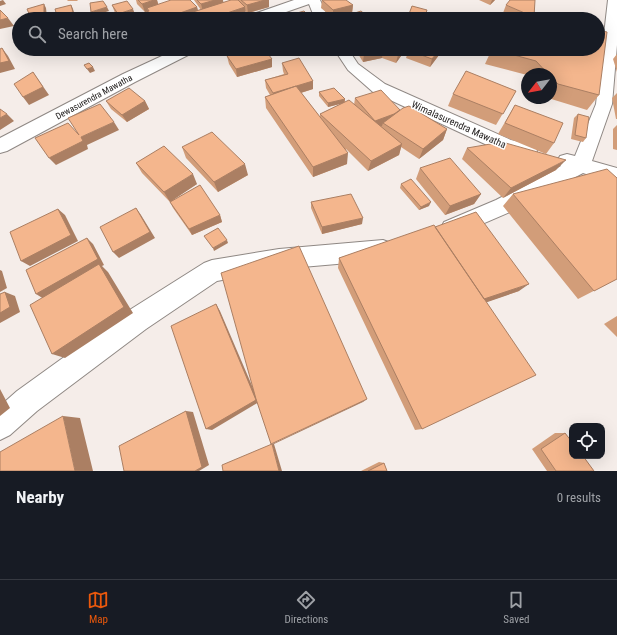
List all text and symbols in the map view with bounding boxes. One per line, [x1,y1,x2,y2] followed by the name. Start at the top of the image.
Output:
[12,12,605,56] search box
[26,23,48,45] icon: search
[58,25,128,43] text: Search here
[521,68,557,104] north arrow
[54,73,134,121] street label: Dewasurendra Mawatha
[410,99,508,150] street label: Wimalasurendra Mawatha
[569,423,605,459] map controls
[569,423,605,459] button: locate
[16,487,64,507] text: Nearby
[557,490,601,505] text: 0 results
[87,589,109,626] tab: Map
[284,589,328,626] tab: Directions
[503,589,530,626] tab: Saved

